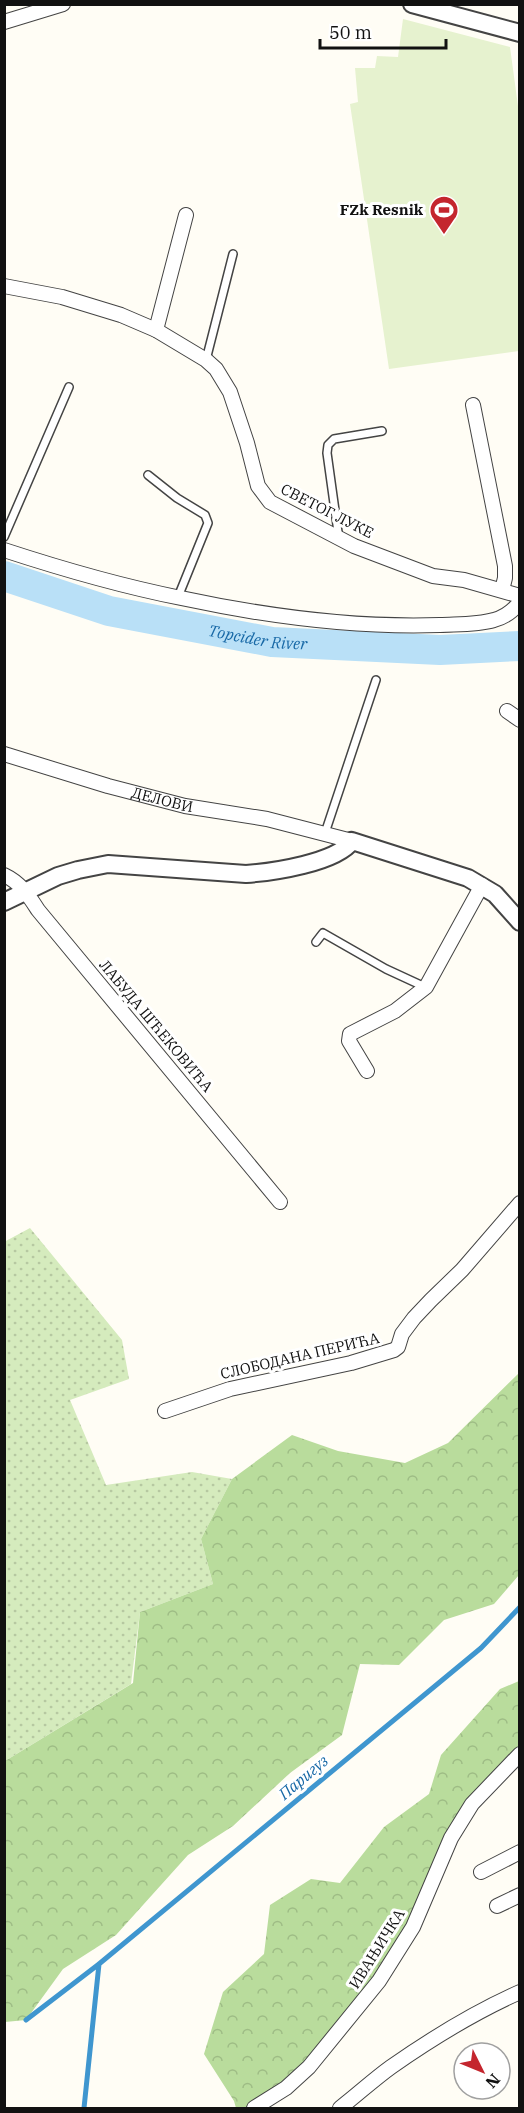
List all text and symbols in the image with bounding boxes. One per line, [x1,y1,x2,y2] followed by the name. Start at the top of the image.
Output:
[320,12,446,50] scale bar
[329,21,372,44] text: 50 m
[428,194,460,236] sports icon: FZk Resnik
[340,200,424,219] place label: FZk Resnik
[278,479,377,542] street label: СВЕТОГ ЛУКЕ
[207,620,309,654] water label: Topcider River
[130,783,195,816] street label: ДЕЛОВИ
[95,956,218,1096] street label: ЛАБУДА ШЋЕКОВИЋА
[218,1328,382,1383] street label: СЛОБОДАНА ПЕРИЋА
[273,1750,332,1804] water label: Паригуз
[345,1905,409,1992] street label: ИВАЊИЧКА
[452,2041,512,2101] north arrow
[481,2070,505,2093] text: N

